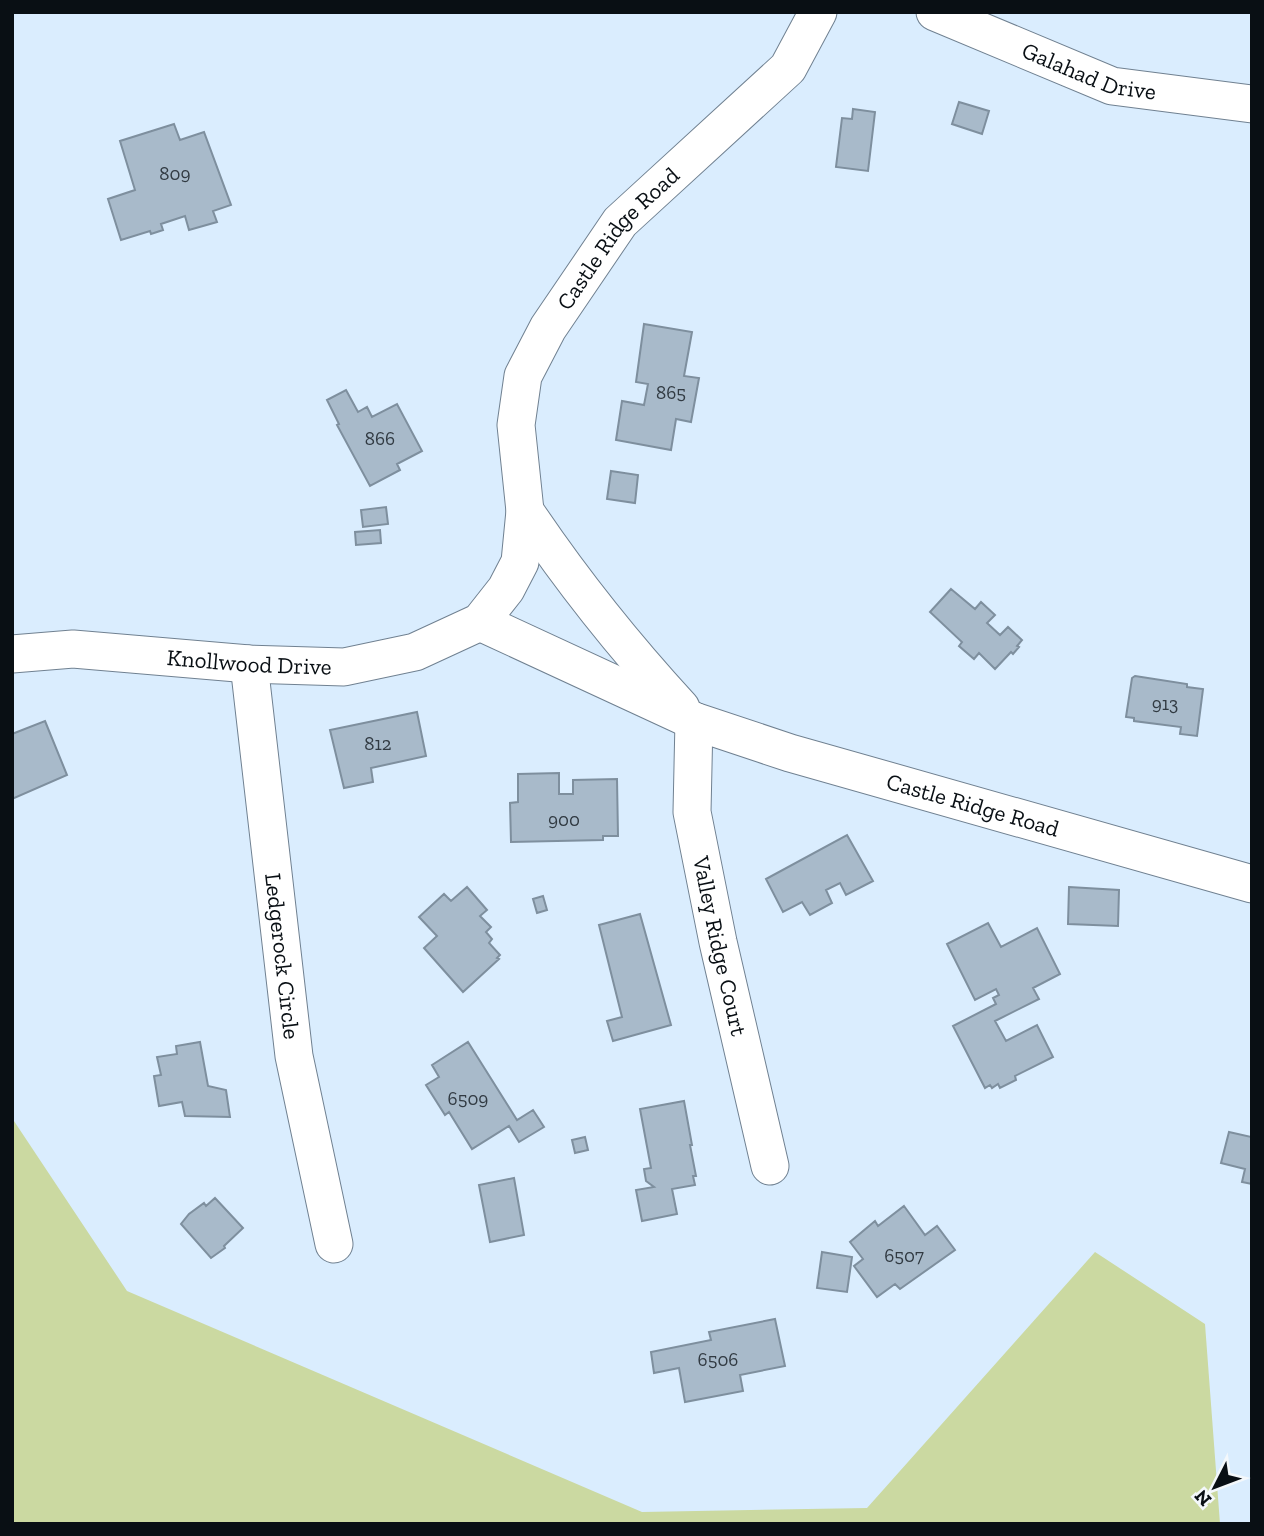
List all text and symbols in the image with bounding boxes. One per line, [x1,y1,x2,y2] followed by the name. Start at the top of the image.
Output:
[1018,36,1158,106] street label: Galahad Drive
[551,161,685,315] street label: Castle Ridge Road
[159,162,191,185] house number: 809
[656,381,686,404] house number: 865
[365,427,395,450] house number: 866
[166,643,332,681] street label: Knollwood Drive
[1152,692,1178,715] house number: 913
[364,732,392,755] house number: 812
[883,767,1063,843] street label: Castle Ridge Road
[548,808,580,831] house number: 900
[687,853,753,1039] street label: Valley Ridge Court
[259,871,306,1041] street label: Ledgerock Circle
[448,1087,488,1110] house number: 6509
[884,1244,924,1267] house number: 6507
[698,1348,738,1371] house number: 6506
[1180,1452,1250,1522] north arrow
[1189,1485,1216,1511] text: N

